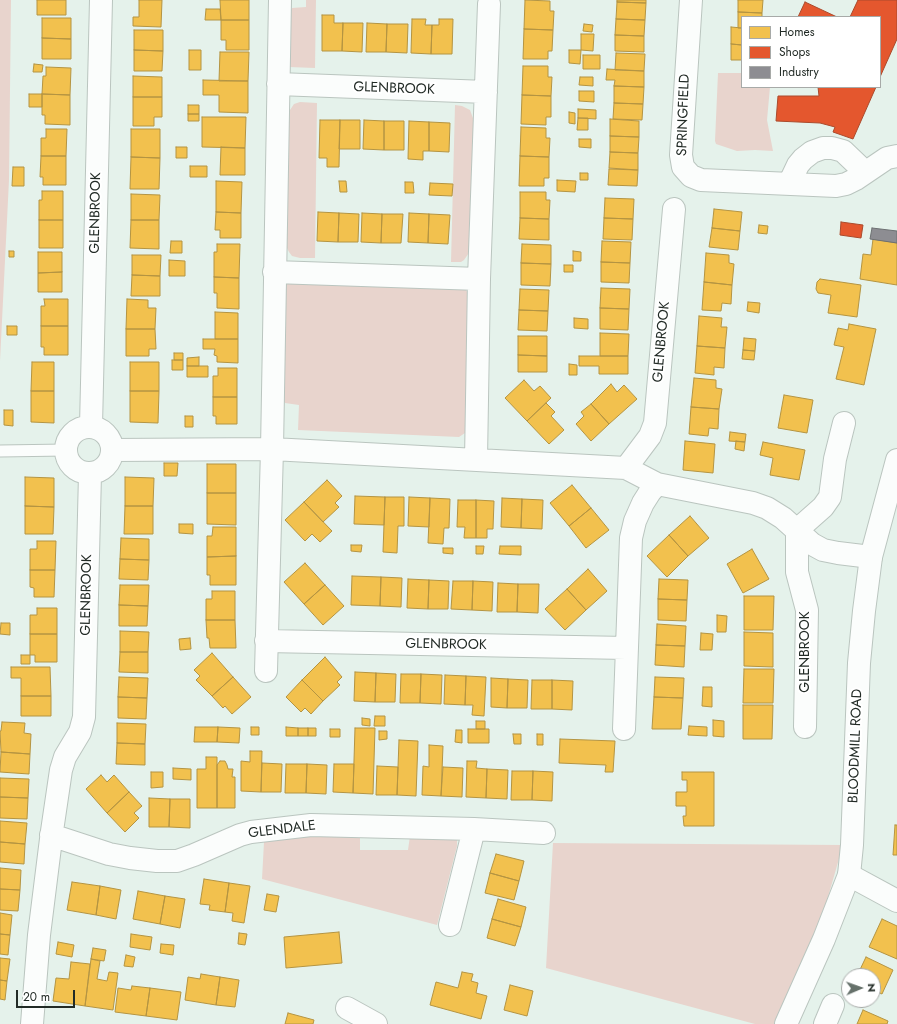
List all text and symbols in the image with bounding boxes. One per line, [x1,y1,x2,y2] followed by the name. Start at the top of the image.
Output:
[741,16,881,88] legend
[779,23,815,41] text: Homes
[779,43,810,61] text: Shops
[779,63,819,81] text: Industry
[674,74,694,156] street label: SPRINGFIELD
[353,79,435,99] street label: GLENBROOK
[87,172,105,254] street label: GLENBROOK
[650,301,674,383] street label: GLENBROOK
[78,554,96,636] street label: GLENBROOK
[798,611,814,693] street label: GLENBROOK
[405,636,487,654] street label: GLENBROOK
[846,689,866,803] street label: BLOODMILL ROAD
[247,818,317,842] street label: GLENDALE
[841,968,881,1008] north arrow
[18,982,77,1008] scale bar
[864,983,880,992] text: N
[23,988,50,1006] text: 20 m

